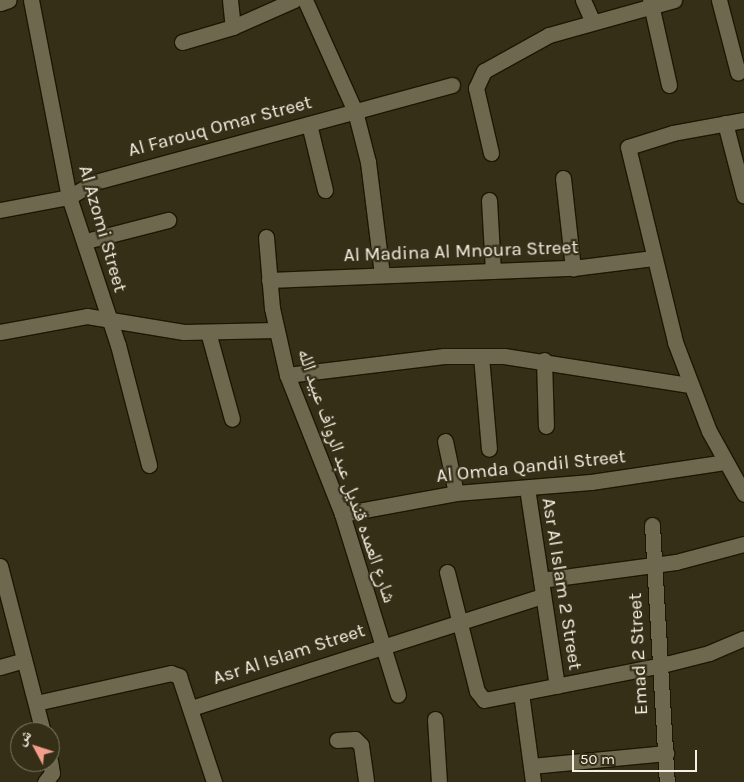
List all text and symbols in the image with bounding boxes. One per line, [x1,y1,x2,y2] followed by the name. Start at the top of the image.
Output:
[126,92,314,162] street label: Al Farouq Omar Street
[73,163,131,295] street label: Al Azomi Street
[343,237,579,267] street label: Al Madina Al Mnoura Street
[292,346,400,606] street label: شارع العمده قنديل عبد الرواف عبيد الله
[435,446,627,488] street label: Al Omda Qandil Street
[536,496,586,672] street label: Asr Al Islam 2 Street
[624,592,654,716] street label: Emad 2 Street
[210,620,368,690] street label: Asr Al Islam Street
[10,722,60,772] north arrow
[13,727,35,749] text: ش
[574,740,699,772] scale bar
[580,750,615,768] text: 50 m

